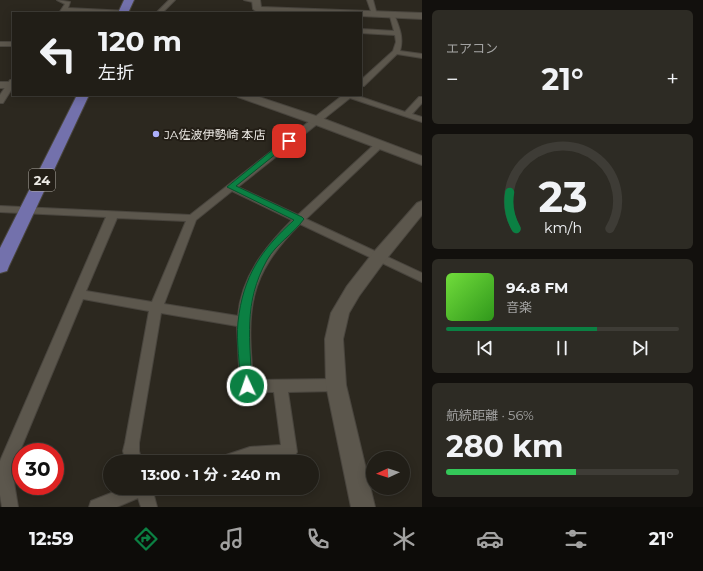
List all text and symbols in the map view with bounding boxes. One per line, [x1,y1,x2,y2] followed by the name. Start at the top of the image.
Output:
[98,24,182,58] text: 120 m
[32,28,84,80] icon: left
[446,40,498,56] text: エアコン
[542,61,584,98] text: 21°
[98,62,134,84] text: 左折
[446,66,459,93] text: −
[666,66,679,93] text: +
[272,124,306,158] pin
[163,127,266,142] place label: JA佐波伊勢崎 本店
[151,129,161,139] marker: JA佐波伊勢崎 本店
[278,130,300,152] icon: arrive
[29,169,55,191] road number: 24
[538,172,587,222] text: 23
[543,219,582,237] text: km/h
[506,278,568,297] text: 94.8 FM
[506,299,532,315] text: 音楽
[474,337,496,359] icon: previous
[551,337,573,359] icon: pause
[629,337,651,359] icon: next
[226,365,268,407] position arrow
[446,407,534,423] text: 航続距離 · 56%
[446,428,563,465] text: 280 km
[12,443,64,495] speed limit sign: 30
[366,451,410,495] north arrow
[366,451,410,495] map controls
[141,465,281,484] text: 13:00 · 1 分 · 240 m
[132,525,160,553] icon: directions
[218,525,246,553] icon: music
[304,525,332,553] icon: phone
[390,525,418,553] icon: climate
[476,525,504,553] icon: car
[562,525,590,553] icon: filters
[29,528,74,550] text: 12:59
[649,528,674,550] text: 21°

